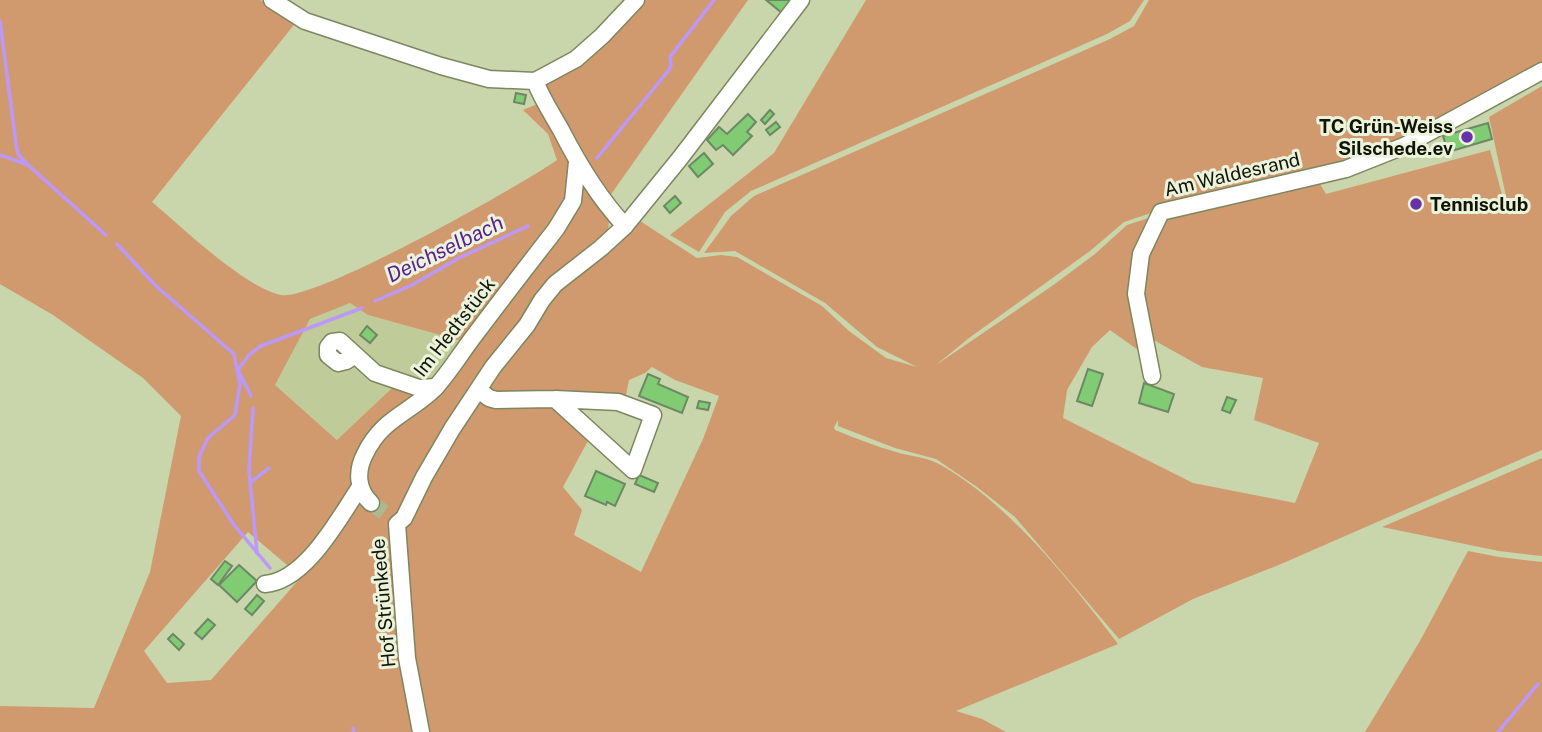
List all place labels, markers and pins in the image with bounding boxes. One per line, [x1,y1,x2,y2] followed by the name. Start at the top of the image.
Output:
[1319,115,1453,159] place label: TC Grün-Weiss Silschede.ev
[1459,129,1475,145] marker: TC Grün-Weiss Silschede.ev
[1430,193,1528,215] place label: Tennisclub
[1408,196,1424,212] marker: Tennisclub

